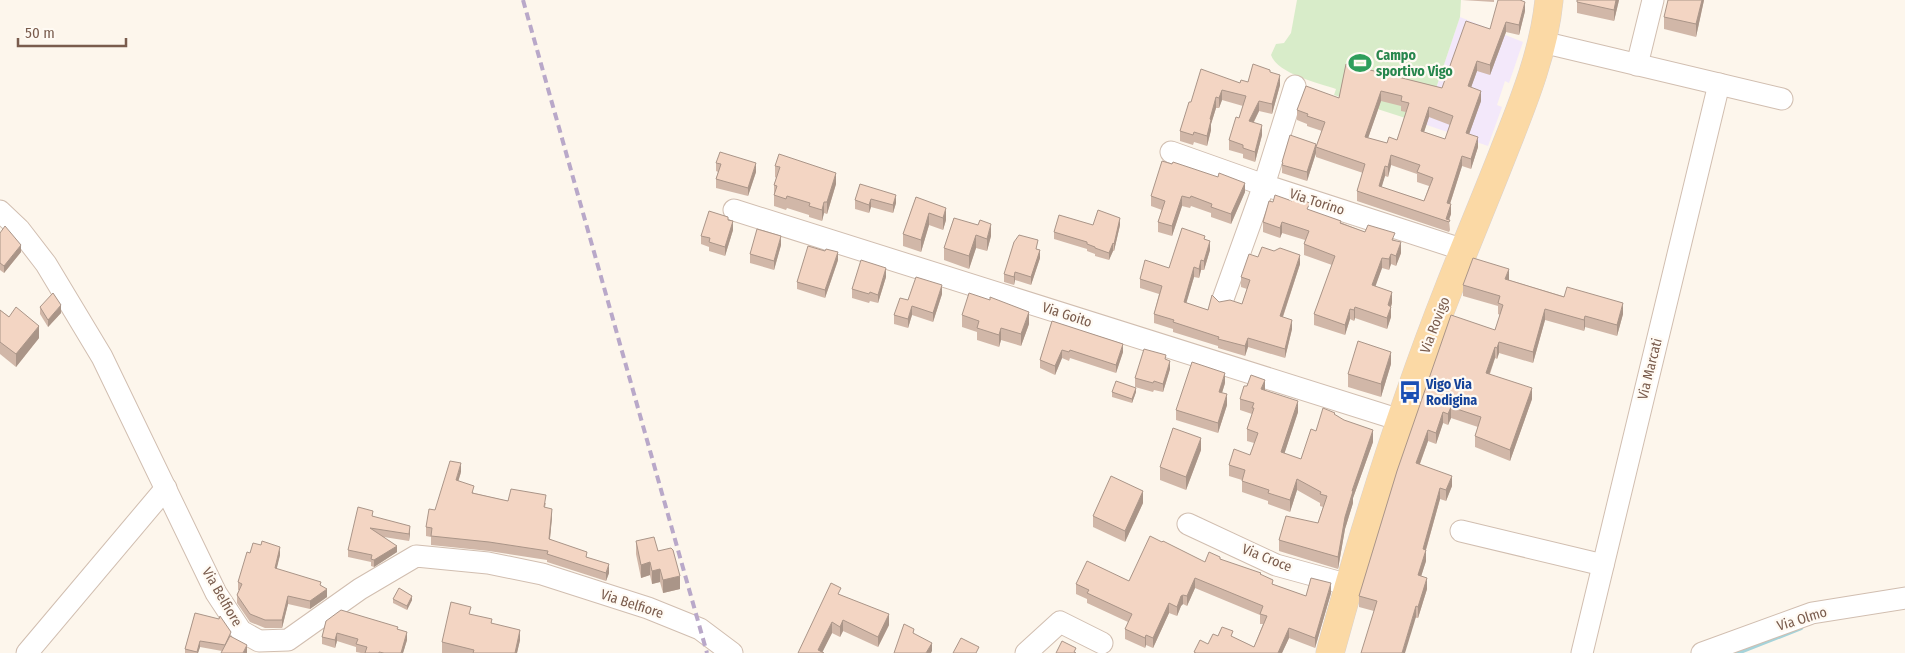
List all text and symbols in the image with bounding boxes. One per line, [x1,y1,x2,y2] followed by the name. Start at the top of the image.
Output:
[18,15,125,47] scale bar
[25,24,55,42] text: 50 m
[1376,47,1453,80] place label: Campo sportivo Vigo
[1347,50,1373,76] sports icon: Campo sportivo Vigo
[1287,185,1347,219] street label: Via Torino
[1416,294,1454,356] street label: Via Rovigo
[1040,299,1094,331] street label: Via Goito
[1634,336,1666,402] street label: Via Marcati
[1425,376,1477,409] place label: Vigo Via Rodigina
[1397,379,1423,405] bus stop icon: Vigo Via Rodigina
[1240,540,1294,576] street label: Via Croce
[198,565,246,630] street label: Via Belfiore
[598,586,666,622] street label: Via Belfiore
[1775,603,1829,635] street label: Via Olmo

